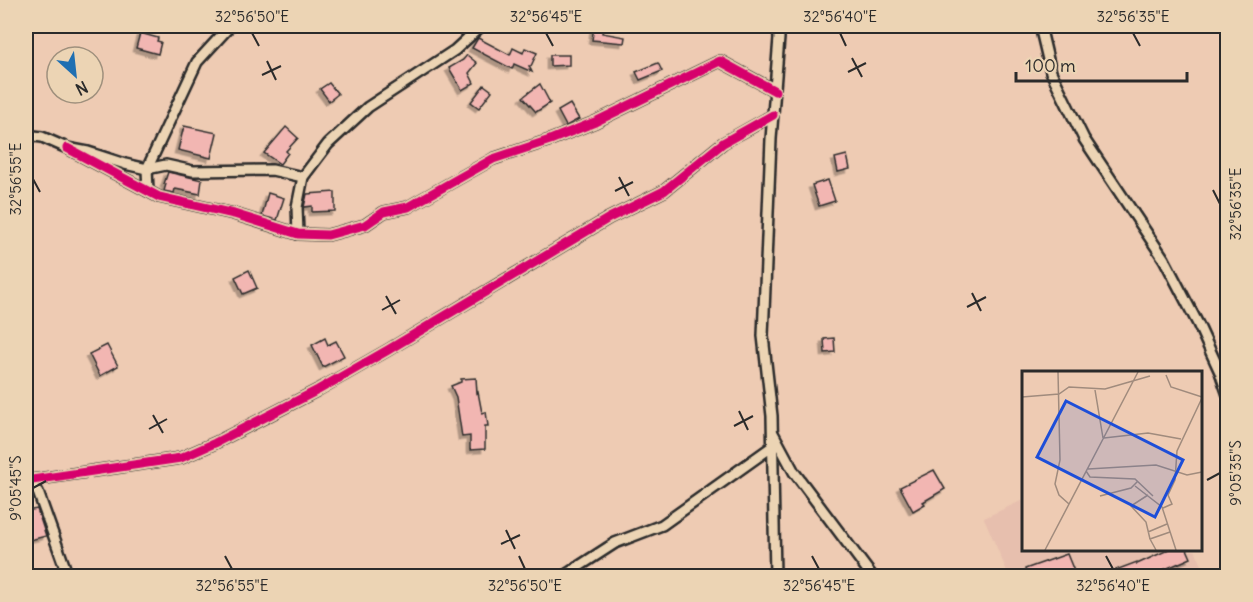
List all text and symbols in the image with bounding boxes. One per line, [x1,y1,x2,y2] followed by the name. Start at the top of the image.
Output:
[215,7,289,26] text: 32°56'50"E
[510,7,583,26] text: 32°56'45"E
[803,7,877,26] text: 32°56'40"E
[1097,7,1170,26] text: 32°56'35"E
[45,45,105,105] north arrow
[1016,45,1187,83] scale bar
[1025,54,1076,77] text: 100 m
[72,77,91,100] text: N
[6,142,25,216] text: 32°56'55"E
[1226,167,1245,240] text: 32°56'35"E
[1022,371,1202,551] inset map
[1226,440,1245,506] text: 9°05'35"S
[6,455,25,521] text: 9°05'45"S
[195,576,269,595] text: 32°56'55"E
[488,576,562,595] text: 32°56'50"E
[783,576,856,595] text: 32°56'45"E
[1076,576,1150,595] text: 32°56'40"E

